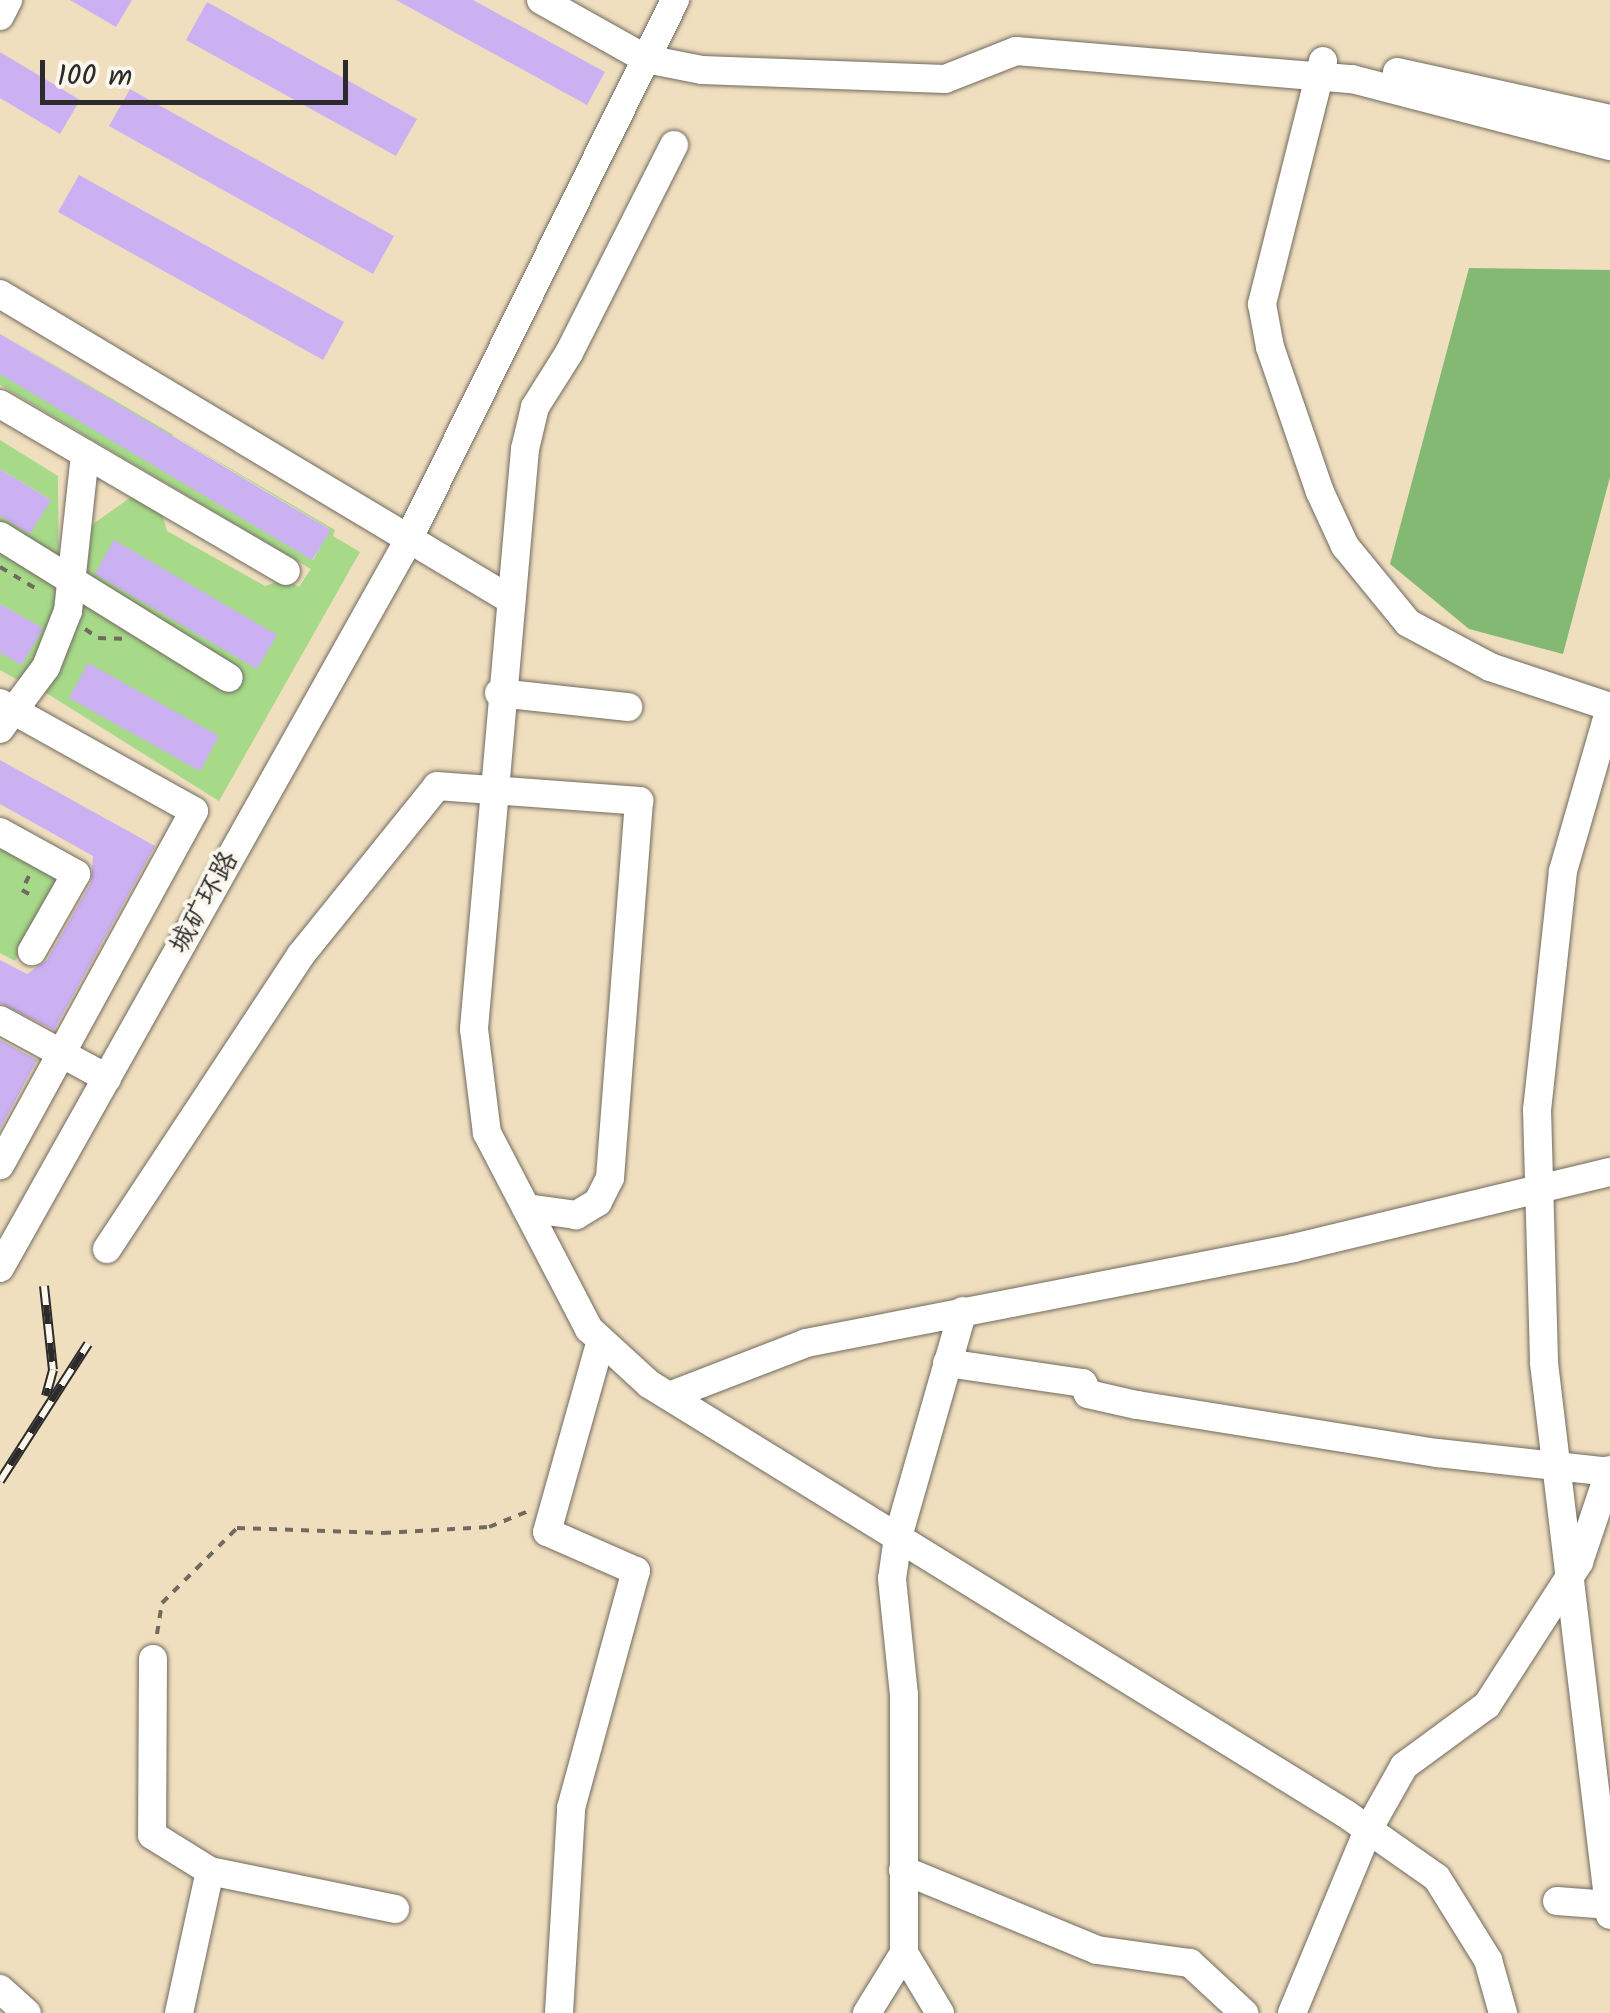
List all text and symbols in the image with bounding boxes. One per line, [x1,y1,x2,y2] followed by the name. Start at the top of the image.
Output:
[45,40,352,102] scale bar
[57,53,132,101] text: 100 m
[163,846,247,960] street label: 城矿环路

